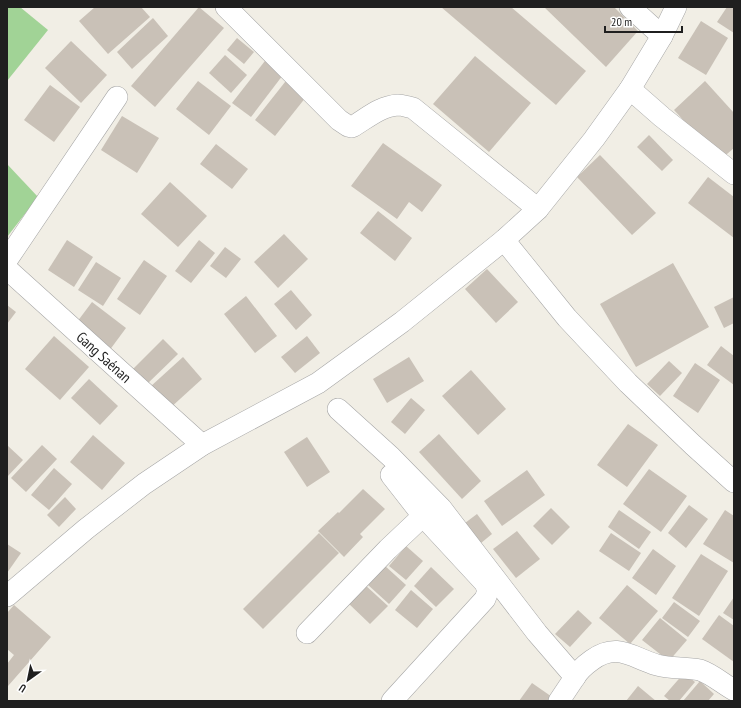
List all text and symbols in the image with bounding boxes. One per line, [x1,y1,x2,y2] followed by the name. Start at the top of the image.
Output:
[605,8,682,34] scale bar
[611,14,632,29] text: 20 m
[73,327,135,387] street label: Gang Saénan
[8,660,48,700] north arrow
[16,681,29,696] text: U

